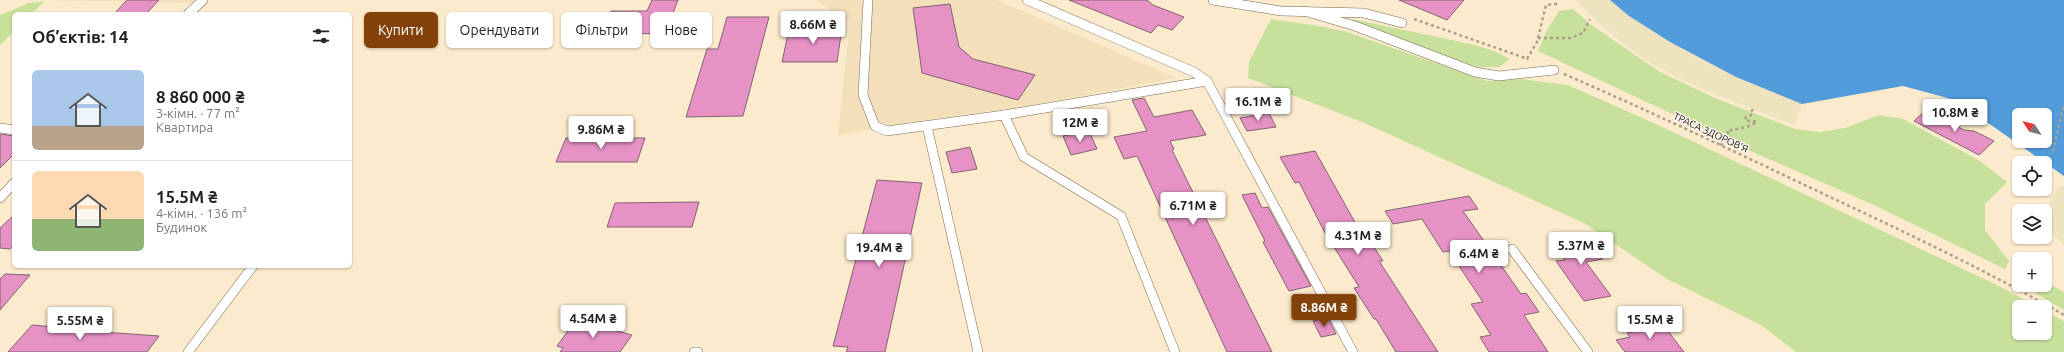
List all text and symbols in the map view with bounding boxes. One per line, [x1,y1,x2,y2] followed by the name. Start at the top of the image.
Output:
[776,11,850,45] pin: 8.66M ₴
[364,12,438,48] chip: Купити
[446,12,553,48] chip: Орендувати
[561,12,642,48] chip: Фільтри
[650,12,712,48] chip: Нове
[789,17,837,31] text: 8.66M ₴
[310,25,332,47] icon: filters
[32,27,128,46] text: Об’єктів: 14
[64,86,112,134] icon: home
[156,87,245,106] text: 8 860 000 ₴
[1221,88,1295,122] pin: 16.1M ₴
[1234,94,1282,108] text: 16.1M ₴
[1918,99,1992,133] pin: 10.8M ₴
[1931,105,1979,119] text: 10.8M ₴
[156,106,240,120] text: 3-кімн. · 77 m²
[2012,108,2052,148] north arrow
[2012,108,2052,340] map controls
[1052,109,1108,143] pin: 12M ₴
[1672,110,1750,155] street label: ТРАСА ЗДОРОВ’Я
[1062,115,1098,129] text: 12M ₴
[564,116,638,150] pin: 9.86M ₴
[156,120,213,134] text: Квартира
[577,122,625,136] text: 9.86M ₴
[2012,156,2052,196] button: locate
[64,187,112,235] icon: home
[156,187,218,206] text: 15.5M ₴
[1156,192,1230,226] pin: 6.71M ₴
[1169,198,1217,212] text: 6.71M ₴
[2012,204,2052,244] button: layers
[156,206,247,220] text: 4-кімн. · 136 m²
[156,220,207,234] text: Будинок
[1321,222,1395,256] pin: 4.31M ₴
[1334,228,1382,242] text: 4.31M ₴
[1544,232,1618,266] pin: 5.37M ₴
[842,234,916,268] pin: 19.4M ₴
[1557,238,1605,252] text: 5.37M ₴
[855,240,903,254] text: 19.4M ₴
[1446,240,1512,274] pin: 6.4M ₴
[1459,246,1499,260] text: 6.4M ₴
[2012,252,2052,292] button: +
[1287,294,1361,328] pin: 8.86M ₴
[1300,300,1348,314] text: 8.86M ₴
[2012,300,2052,340] button: −
[556,305,630,339] pin: 4.54M ₴
[1613,306,1687,340] pin: 15.5M ₴
[43,307,117,341] pin: 5.55M ₴
[569,311,617,325] text: 4.54M ₴
[1626,312,1674,326] text: 15.5M ₴
[56,313,104,327] text: 5.55M ₴

